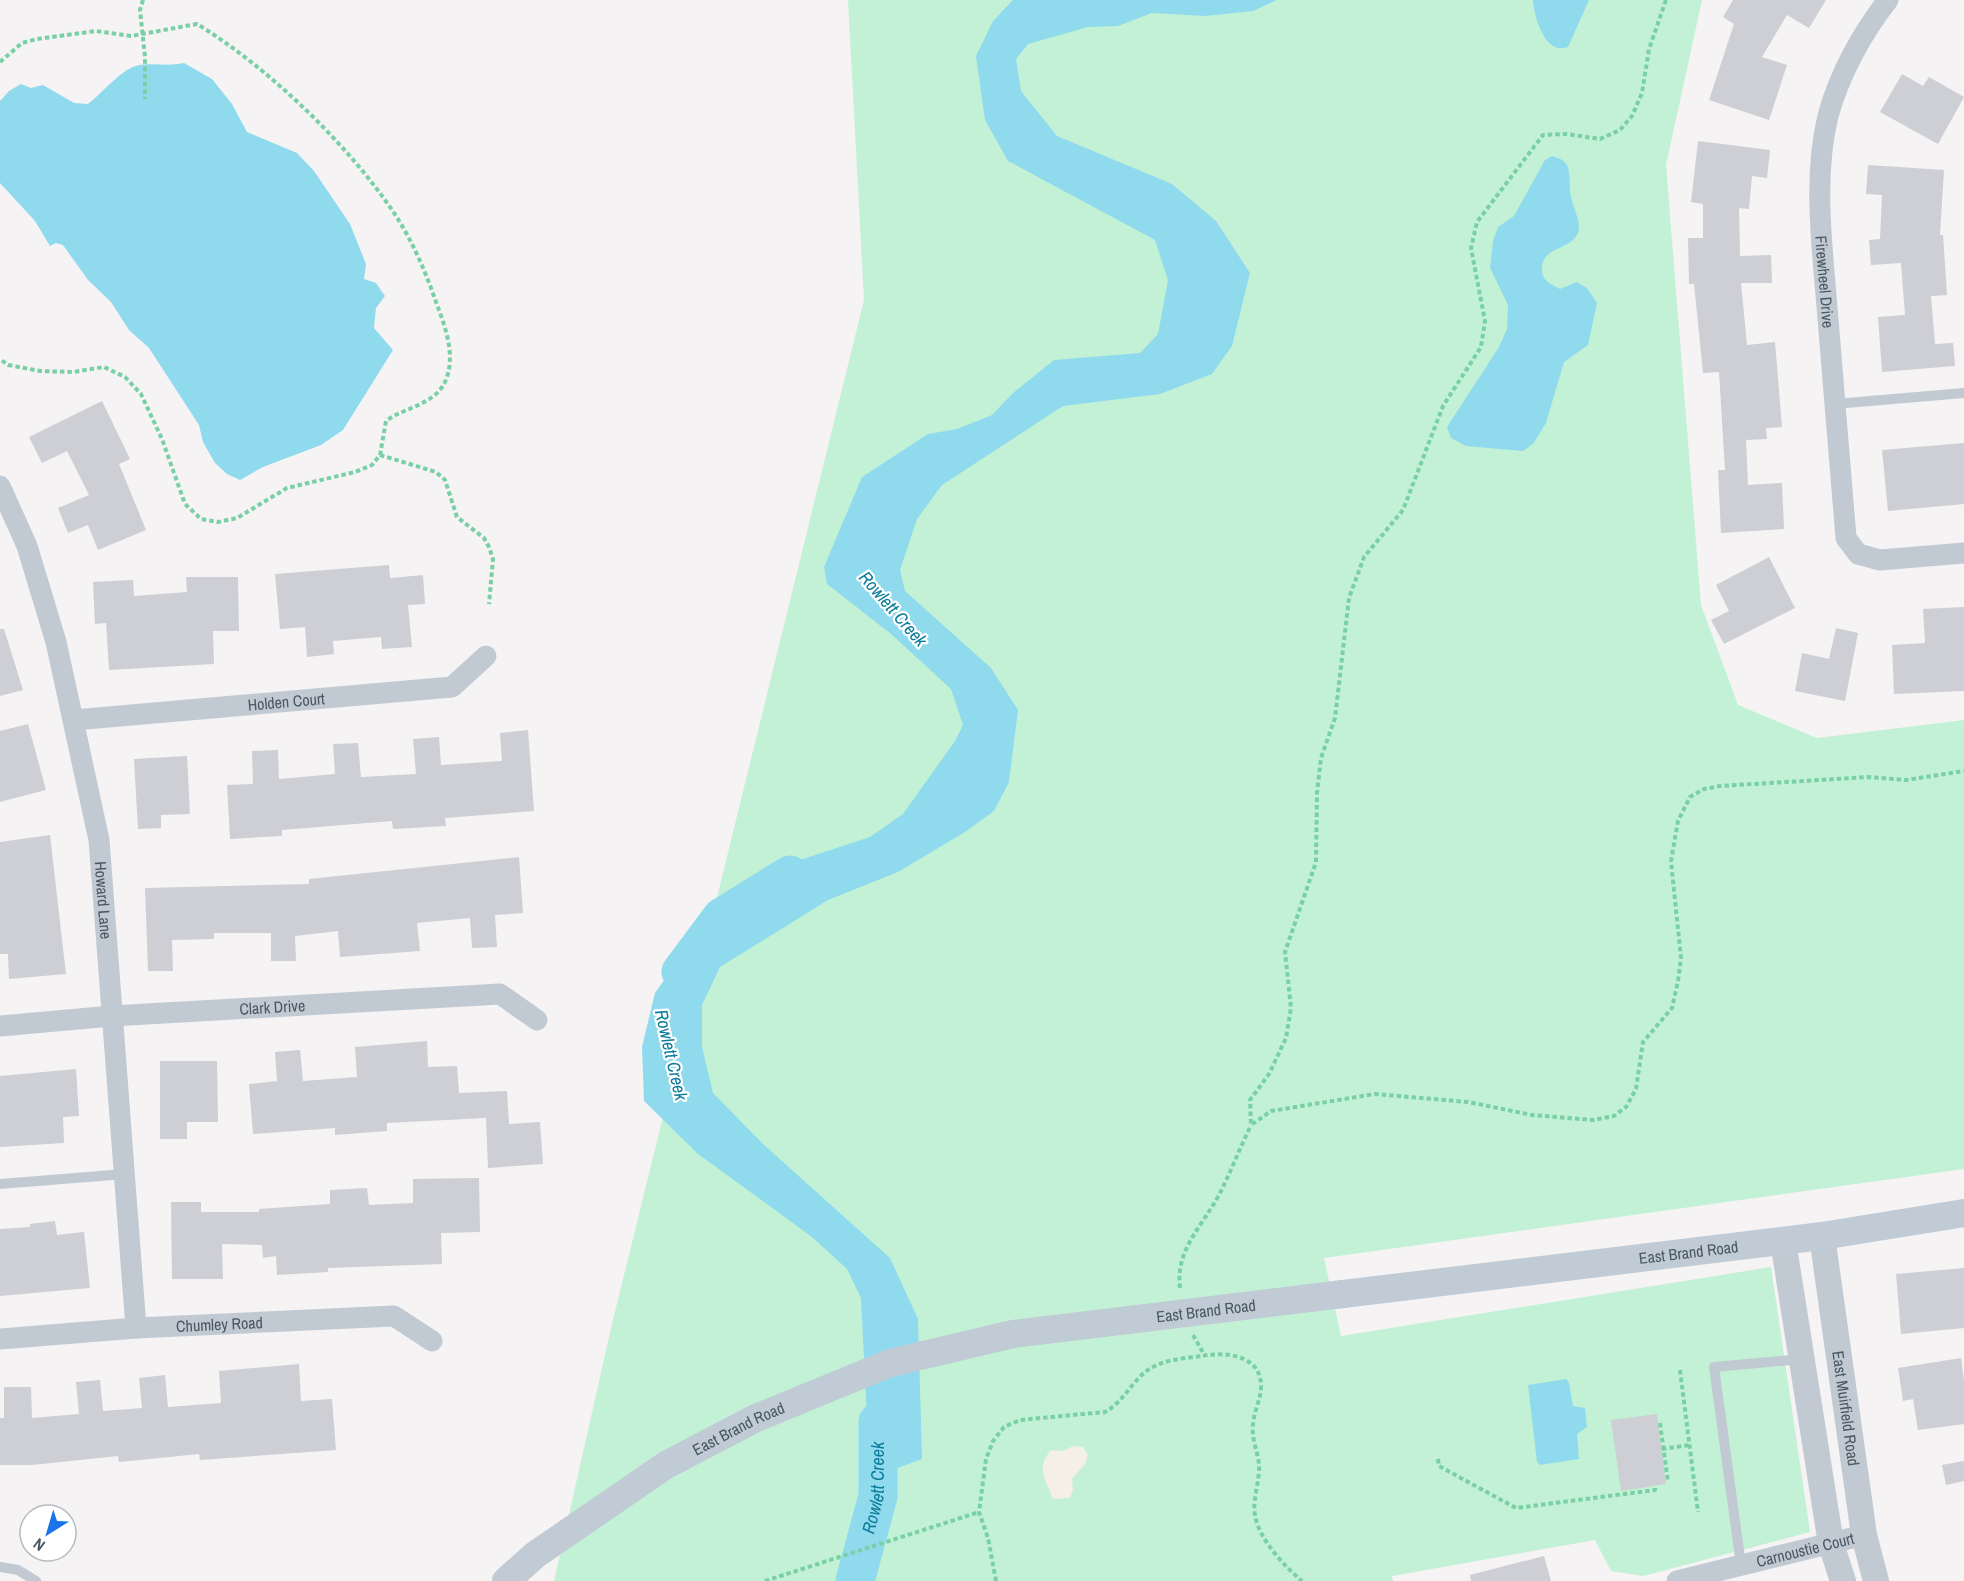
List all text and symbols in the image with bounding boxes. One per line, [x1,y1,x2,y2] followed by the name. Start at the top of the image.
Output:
[1810,235,1840,329] street label: Firewheel Drive
[854,565,934,652] water label: Rowlett Creek
[247,687,326,716] street label: Holden Court
[90,860,117,940] street label: Howard Lane
[239,994,306,1020] street label: Clark Drive
[649,1007,694,1103] water label: Rowlett Creek
[1638,1235,1739,1269] street label: East Brand Road
[1155,1294,1257,1328] street label: East Brand Road
[176,1311,263,1337] street label: Chumley Road
[1827,1349,1865,1467] street label: East Muirfield Road
[688,1397,788,1460] street label: East Brand Road
[855,1441,890,1536] water label: Rowlett Creek
[18,1503,78,1563] north arrow
[1754,1527,1857,1572] street label: Carnoustie Court
[29,1533,49,1557] text: N

